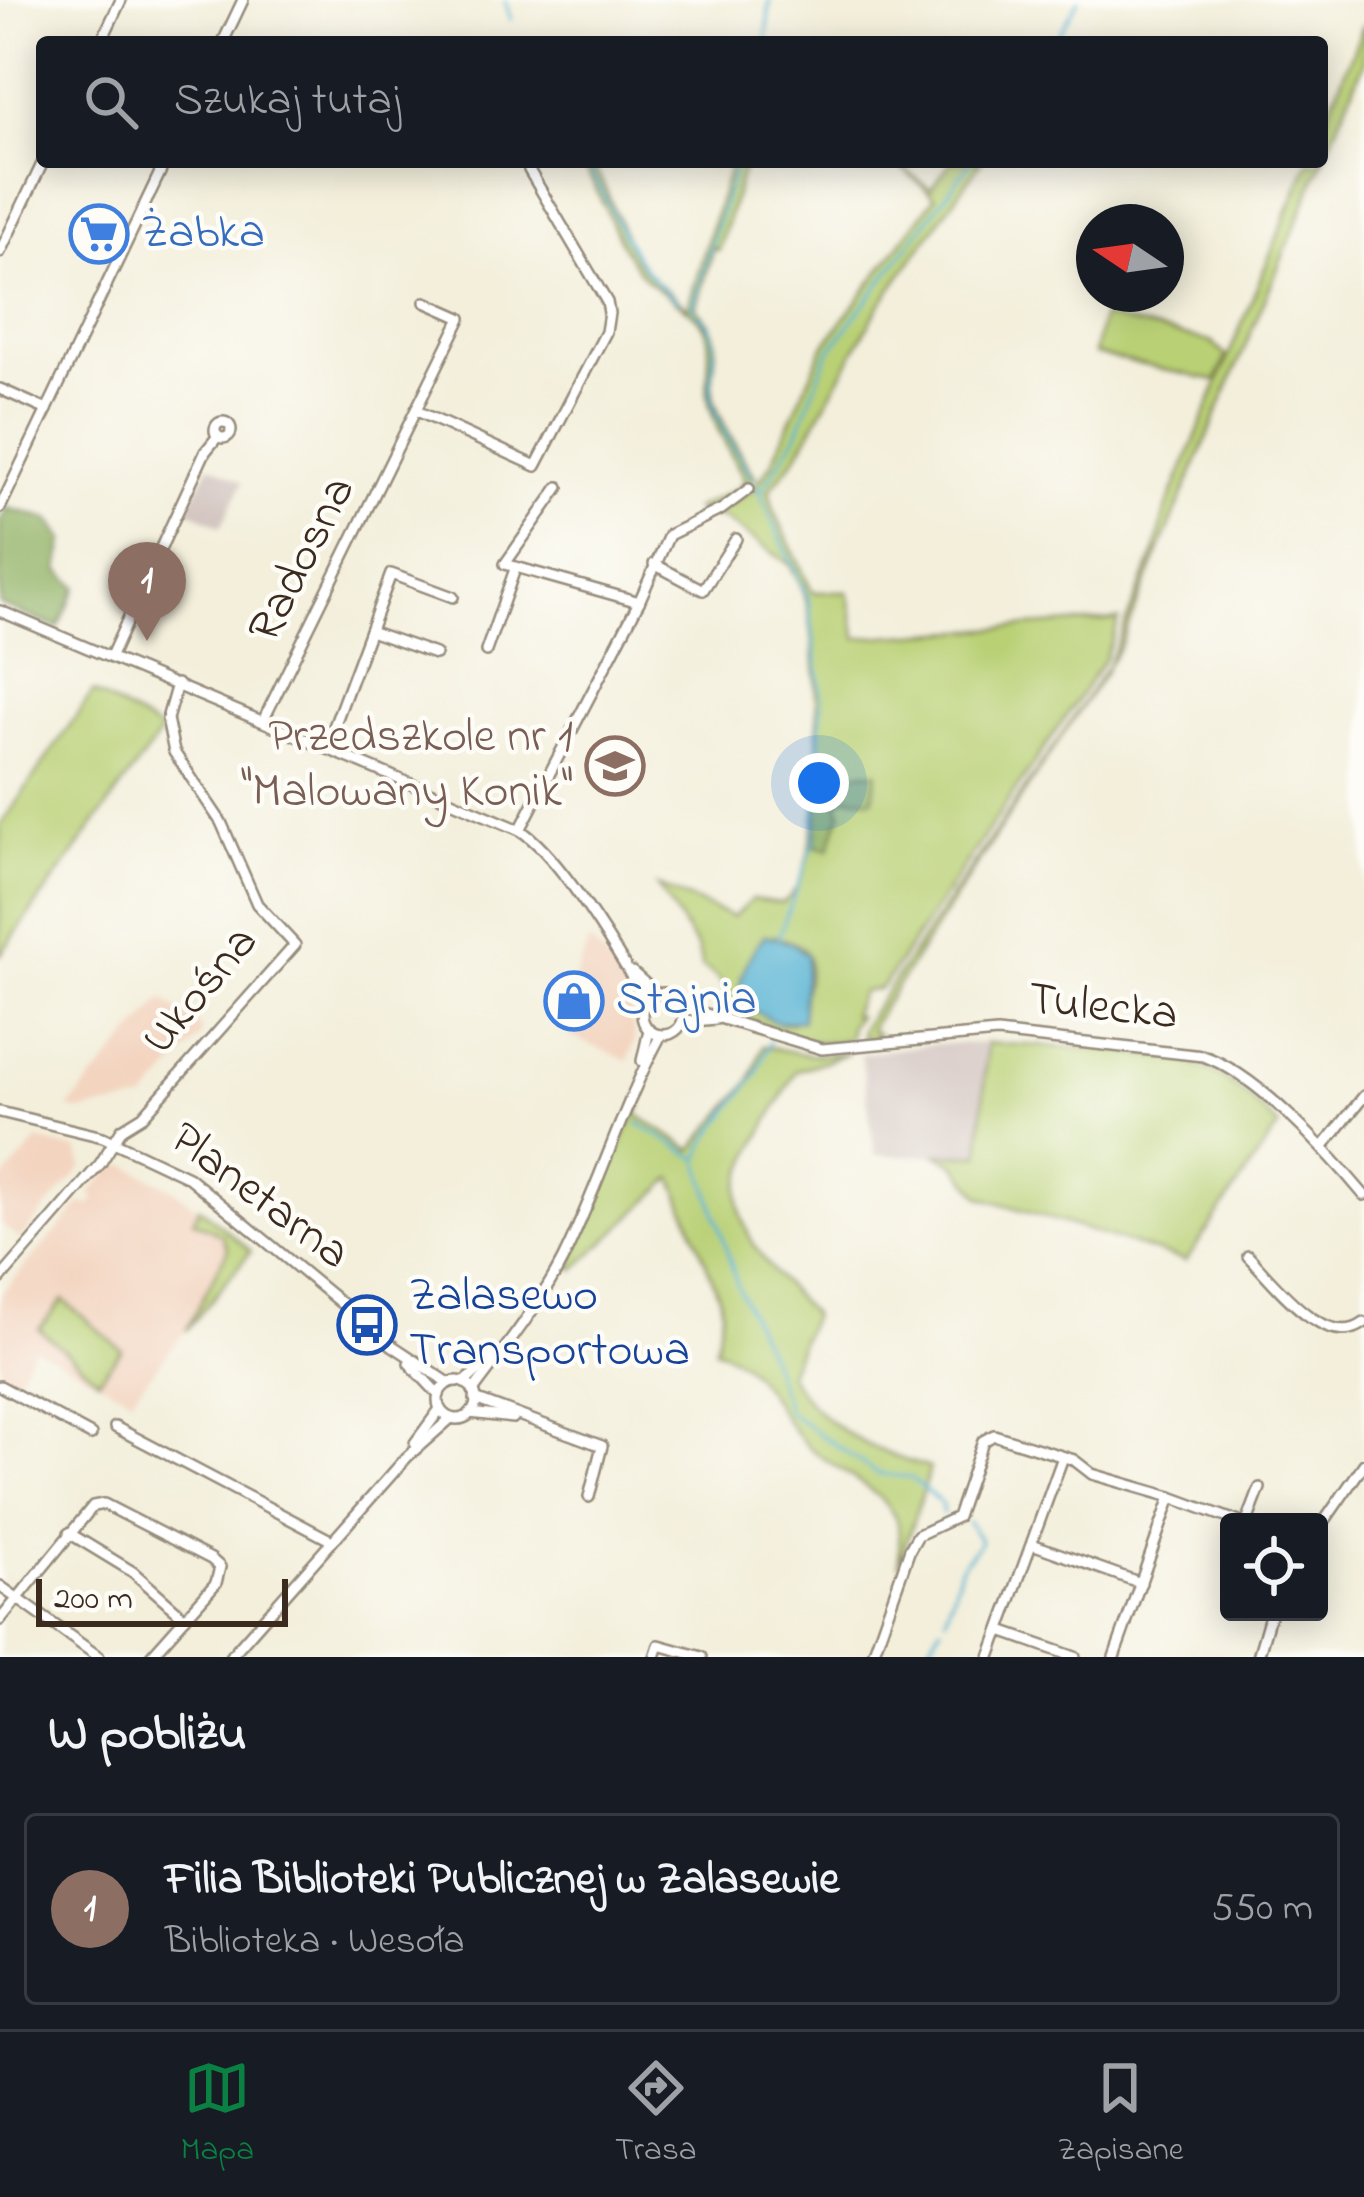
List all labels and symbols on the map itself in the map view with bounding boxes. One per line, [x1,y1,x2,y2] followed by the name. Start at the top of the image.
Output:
[141,199,265,269] place label: Żabka
[68,203,130,265] supermarket icon: Żabka
[1076,204,1184,312] north arrow
[231,465,375,655] street label: Radosna
[108,542,186,641] pin: 1
[241,703,573,828] place label: Przedszkole nr 1 "Malowany Konik"
[584,735,646,797] school or university icon: Przedszkole nr 1 "Malowany Konik"
[789,753,849,813] your location
[126,911,276,1071] street label: Ukośna
[1025,965,1181,1051] street label: Tulecka
[616,966,757,1036] place label: Stajnia
[543,970,605,1032] shop icon: Stajnia
[154,1106,364,1288] street label: Planetarna
[409,1262,690,1387] place label: Zalasewo Transportowa
[336,1294,398,1356] bus stop icon: Zalasewo Transportowa
[36,1573,288,1626] scale bar

